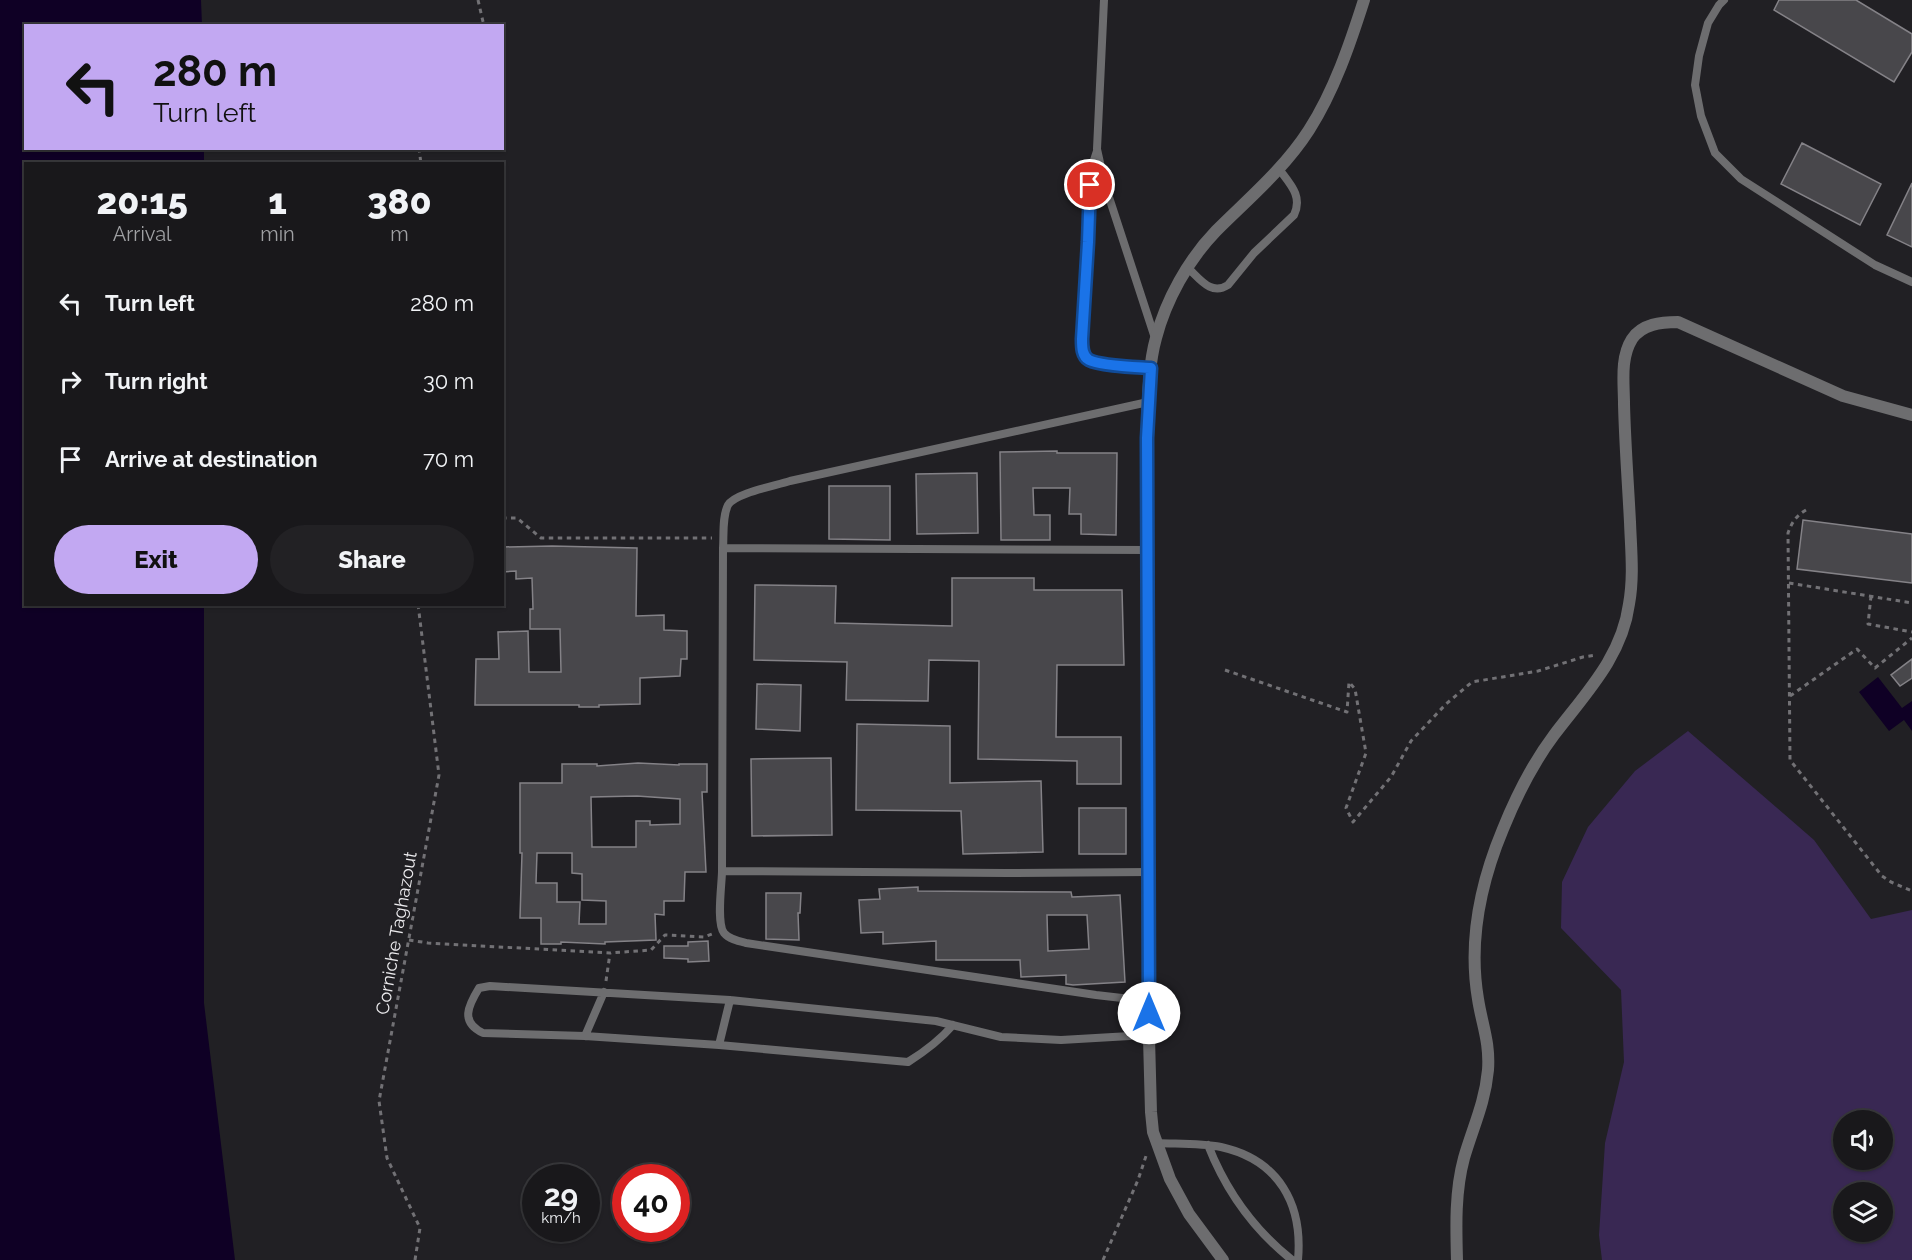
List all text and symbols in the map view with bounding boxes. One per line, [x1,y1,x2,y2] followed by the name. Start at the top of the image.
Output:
[153,47,277,96] text: 280 m
[54,48,132,126] icon: left
[153,97,256,128] text: Turn left
[1064,159,1115,210] pin
[1073,168,1106,201] icon: arrive
[96,180,188,222] text: 20:15
[268,180,287,222] text: 1
[367,180,432,222] text: 380
[113,222,172,246] text: Arrival
[260,222,295,246] text: min
[390,222,409,246] text: m
[54,287,87,320] icon: left
[105,290,195,316] text: Turn left
[410,290,474,316] text: 280 m
[54,365,87,398] icon: right
[105,368,208,394] text: Turn right
[423,368,474,394] text: 30 m
[54,443,87,476] icon: arrive
[105,446,318,472] text: Arrive at destination
[423,446,474,472] text: 70 m
[54,525,258,594] button: Exit
[270,525,474,594] button: Share
[371,850,421,1016] street label: Corniche Taghazout
[1117,981,1181,1045] position arrow
[1833,1110,1893,1242] map controls
[1833,1110,1893,1170] button: sound
[612,1164,690,1242] speed limit sign: 40
[544,1178,578,1213] text: 29
[1833,1182,1893,1242] button: layers
[541,1209,581,1227] text: km/h

